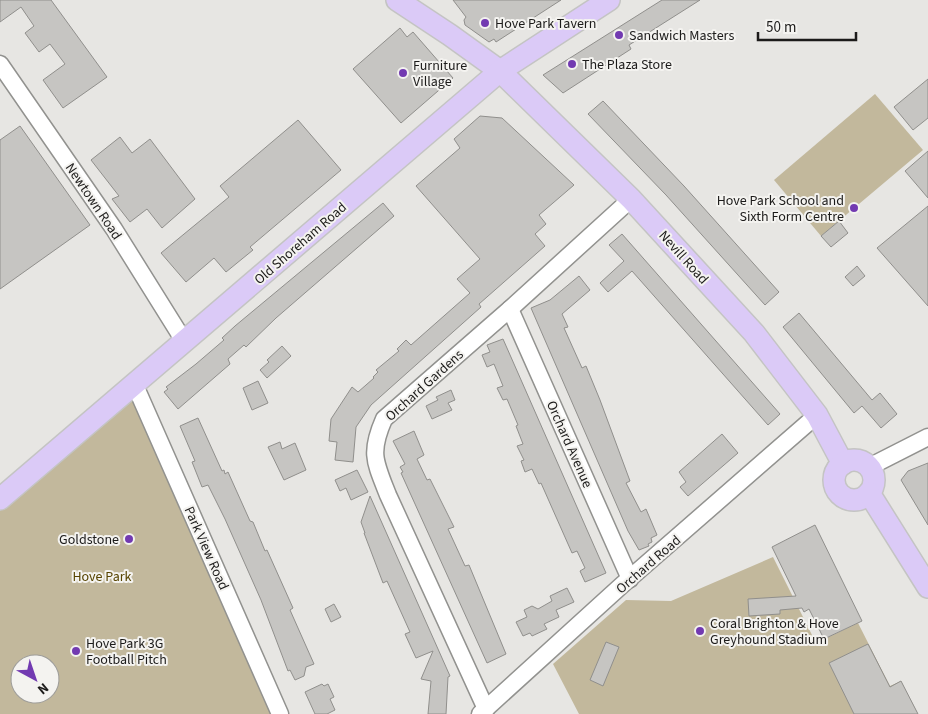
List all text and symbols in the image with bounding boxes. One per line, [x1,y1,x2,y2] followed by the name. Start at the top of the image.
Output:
[758,10,856,42] scale bar
[495,14,596,34] place label: Hove Park Tavern
[479,17,491,29] marker: Hove Park Tavern
[766,17,796,38] text: 50 m
[629,26,734,46] place label: Sandwich Masters
[613,29,625,41] marker: Sandwich Masters
[582,55,672,75] place label: The Plaza Store
[413,56,467,92] place label: Furniture Village
[566,58,578,70] marker: The Plaza Store
[397,67,409,79] marker: Furniture Village
[60,159,126,244] street label: Newtown Road
[717,191,844,227] place label: Hove Park School and Sixth Form Centre
[250,198,351,290] street label: Old Shoreham Road
[848,202,860,214] marker: Hove Park School and Sixth Form Centre
[654,226,713,289] street label: Nevill Road
[381,345,468,426] street label: Orchard Gardens
[541,398,597,491] street label: Orchard Avenue
[179,503,233,593] street label: Park View Road
[59,530,119,550] place label: Goldstone
[612,531,686,599] street label: Orchard Road
[123,533,135,545] marker: Goldstone
[72,567,132,587] park label: Hove Park
[710,614,839,650] place label: Coral Brighton & Hove Greyhound Stadium
[694,625,706,637] marker: Coral Brighton & Hove Greyhound Stadium
[86,634,167,670] place label: Hove Park 3G Football Pitch
[70,645,82,657] marker: Hove Park 3G Football Pitch
[10,654,60,704] north arrow
[33,678,53,699] text: N

